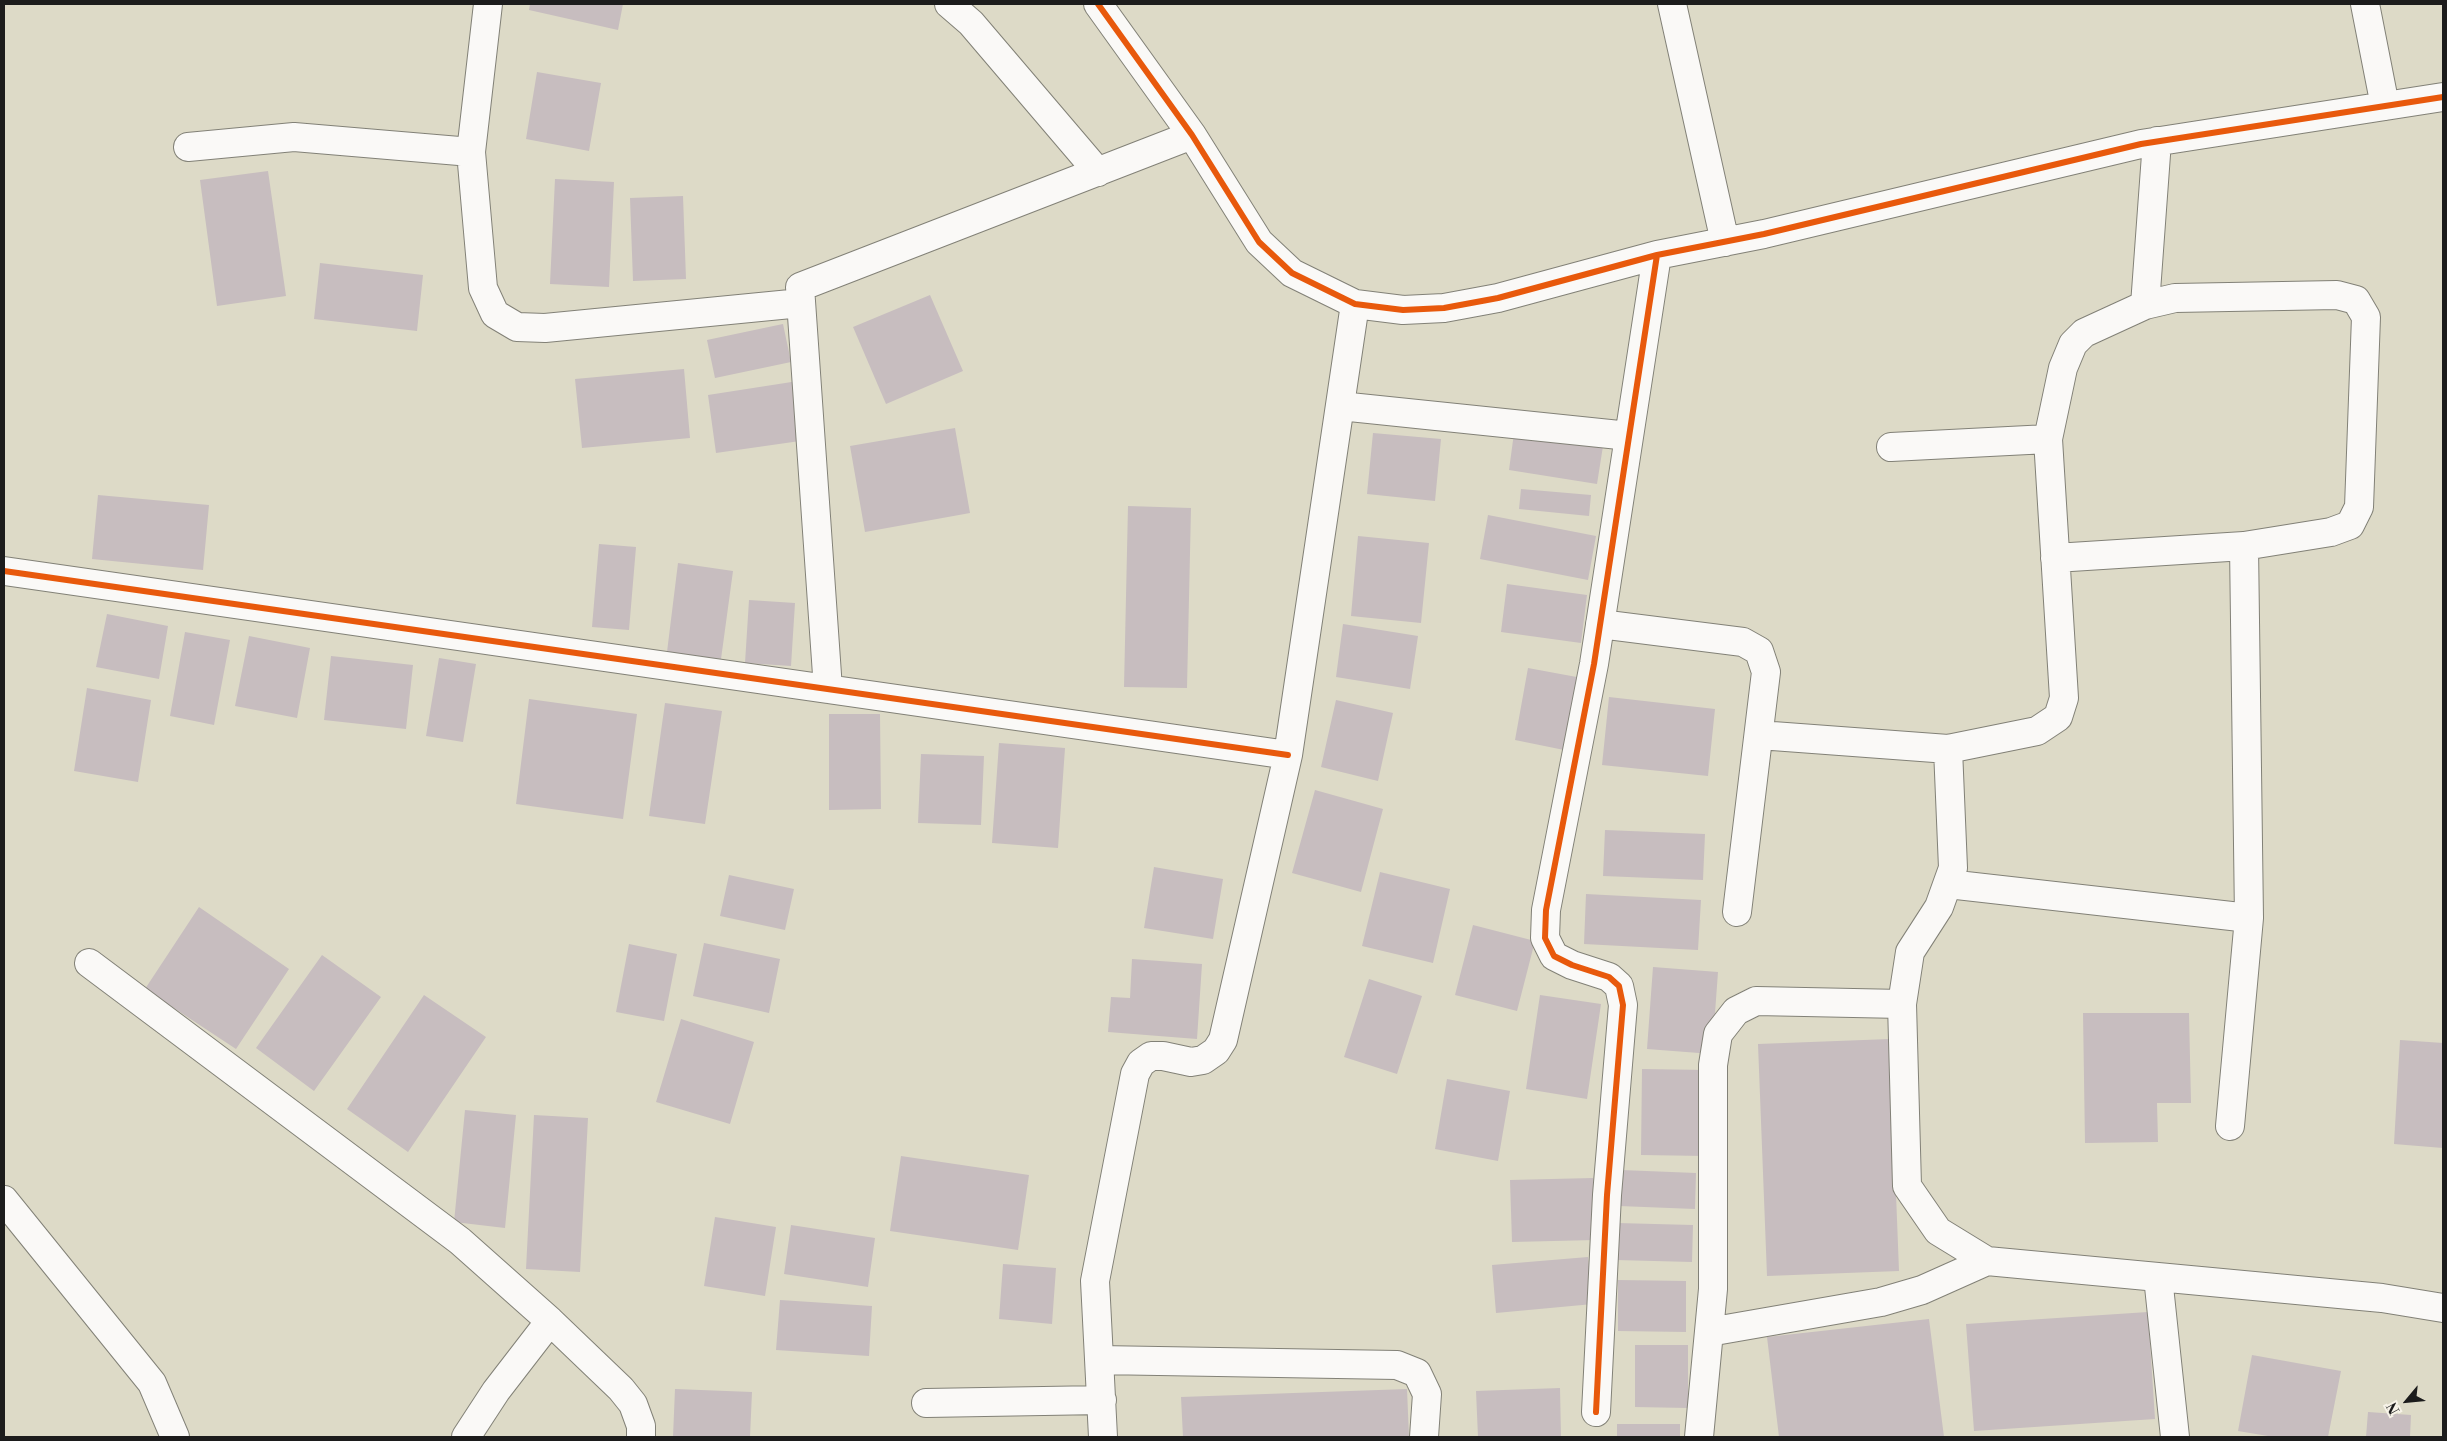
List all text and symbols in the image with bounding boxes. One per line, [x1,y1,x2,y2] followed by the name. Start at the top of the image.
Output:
[2382,1376,2432,1426] north arrow
[2383,1399,2404,1417] text: N

